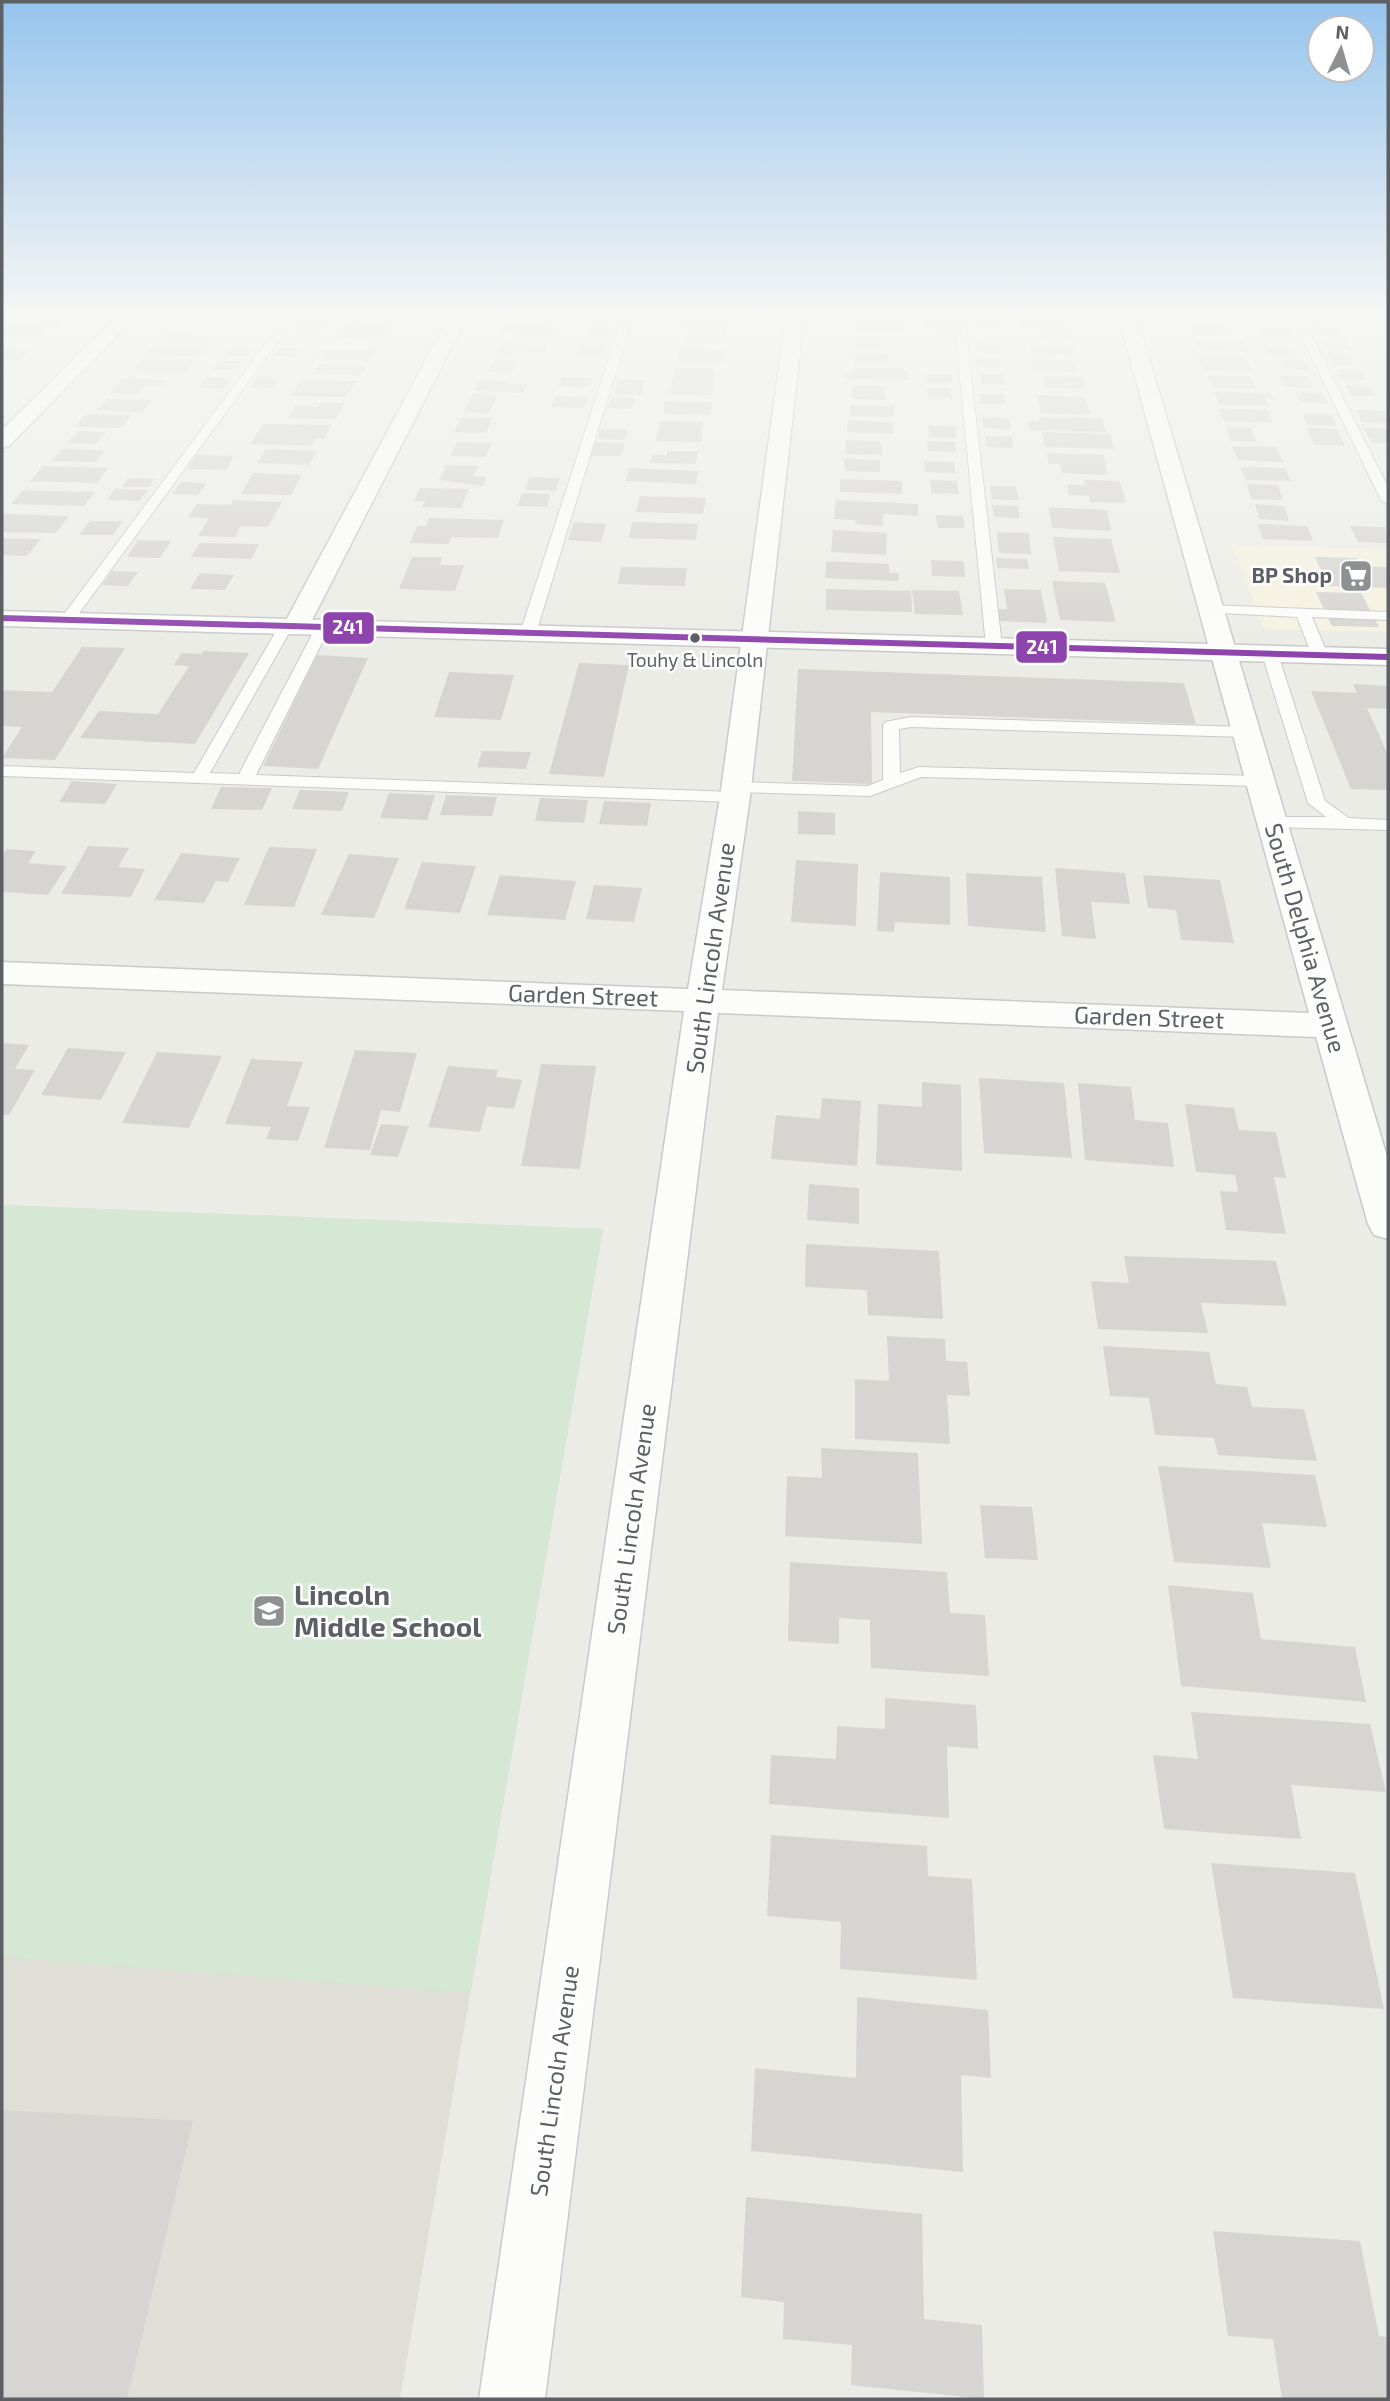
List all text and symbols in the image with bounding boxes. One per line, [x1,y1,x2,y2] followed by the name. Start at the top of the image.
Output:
[1306,14,1376,84] north arrow
[1335,20,1350,44] text: N
[1337,557,1375,595] supermarket icon: BP Shop
[1252,562,1332,587] place label: BP Shop
[322,611,375,645] line badge: 241
[332,615,364,638] text: 241
[1015,630,1068,664] line badge: 241
[688,631,702,645] marker: Touhy & Lincoln
[1026,635,1058,658] text: 241
[627,648,763,671] place label: Touhy & Lincoln
[1260,820,1353,1056] street label: South Delphia Avenue
[679,840,740,1075] street label: South Lincoln Avenue
[507,977,659,1012] street label: Garden Street
[1073,999,1225,1034] street label: Garden Street
[600,1401,661,1636] street label: South Lincoln Avenue
[294,1577,482,1643] place label: Lincoln Middle School
[250,1592,288,1630] school or university icon: Lincoln Middle School
[523,1963,584,2198] street label: South Lincoln Avenue

